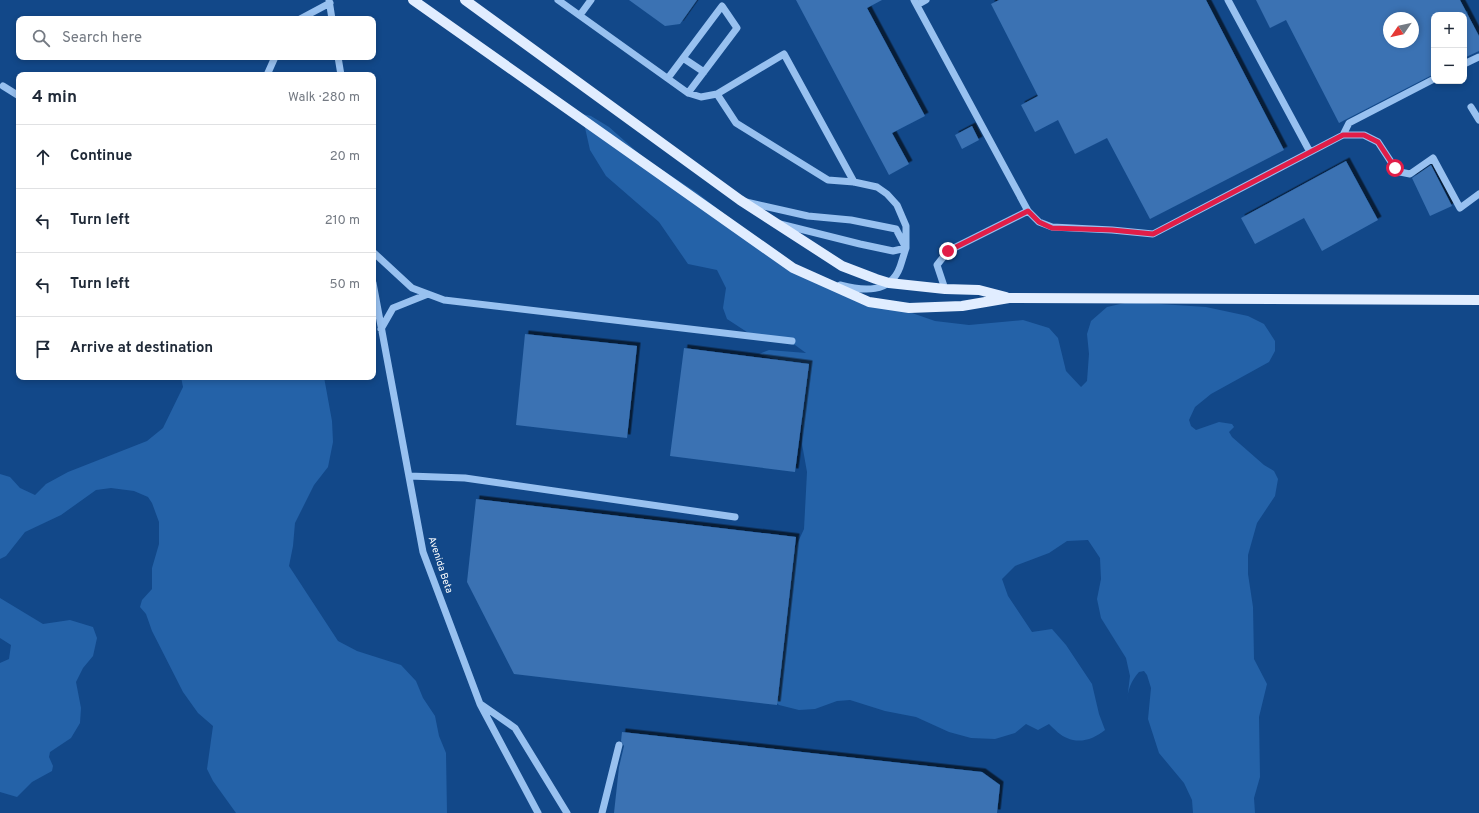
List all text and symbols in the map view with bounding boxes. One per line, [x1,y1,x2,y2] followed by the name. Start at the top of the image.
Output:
[1383,12,1419,48] north arrow
[1431,12,1467,84] map controls
[1431,12,1467,48] button: +
[16,16,376,60] search box
[30,27,52,49] icon: search
[62,29,142,48] text: Search here
[1431,48,1467,84] button: −
[32,87,77,109] text: 4 min
[288,90,360,106] text: Walk · 280 m
[32,146,54,168] icon: ahead
[70,147,132,166] text: Continue
[330,149,360,165] text: 20 m
[1386,159,1404,177] route start
[32,210,54,232] icon: left
[70,211,130,230] text: Turn left
[325,213,360,229] text: 210 m
[939,242,957,260] route end
[32,274,54,296] icon: left
[70,275,130,294] text: Turn left
[330,277,360,293] text: 50 m
[32,338,54,360] icon: arrive
[70,339,213,358] text: Arrive at destination
[425,535,455,595] street label: Avenida Beta

